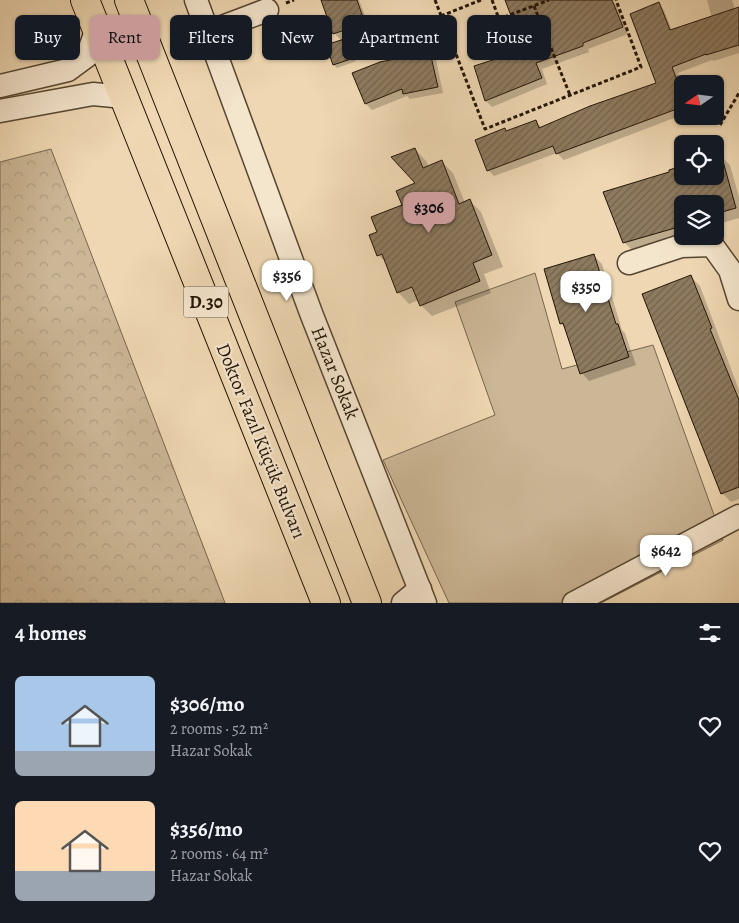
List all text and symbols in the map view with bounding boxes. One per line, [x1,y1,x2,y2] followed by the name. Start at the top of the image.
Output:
[15,15,80,60] chip: Buy
[90,15,160,60] chip: Rent
[170,15,252,60] chip: Filters
[262,15,332,60] chip: New
[342,15,457,60] chip: Apartment
[467,15,551,60] chip: House
[674,75,724,125] north arrow
[674,75,724,245] map controls
[674,135,724,185] button: locate
[399,192,459,234] pin: $306
[674,195,724,245] button: layers
[414,197,444,219] text: $306
[257,260,317,302] pin: $356
[273,265,301,287] text: $356
[556,270,616,313] pin: $350
[571,276,601,298] text: $350
[184,286,228,318] road number: D.30
[305,323,366,424] street label: Hazar Sokak
[210,339,312,543] street label: Doktor Fazıl Küçük Bulvarı
[636,534,696,577] pin: $642
[651,540,681,562] text: $642
[15,619,87,647] text: 4 homes
[696,619,724,647] icon: filters
[170,690,245,718] text: $306/mo
[55,696,115,756] icon: home
[696,712,724,740] icon: heart
[170,718,268,740] text: 2 rooms · 52 m²
[170,740,252,762] text: Hazar Sokak
[170,815,243,843] text: $356/mo
[55,821,115,881] icon: home
[696,837,724,865] icon: heart
[170,843,268,865] text: 2 rooms · 64 m²
[170,865,252,887] text: Hazar Sokak

